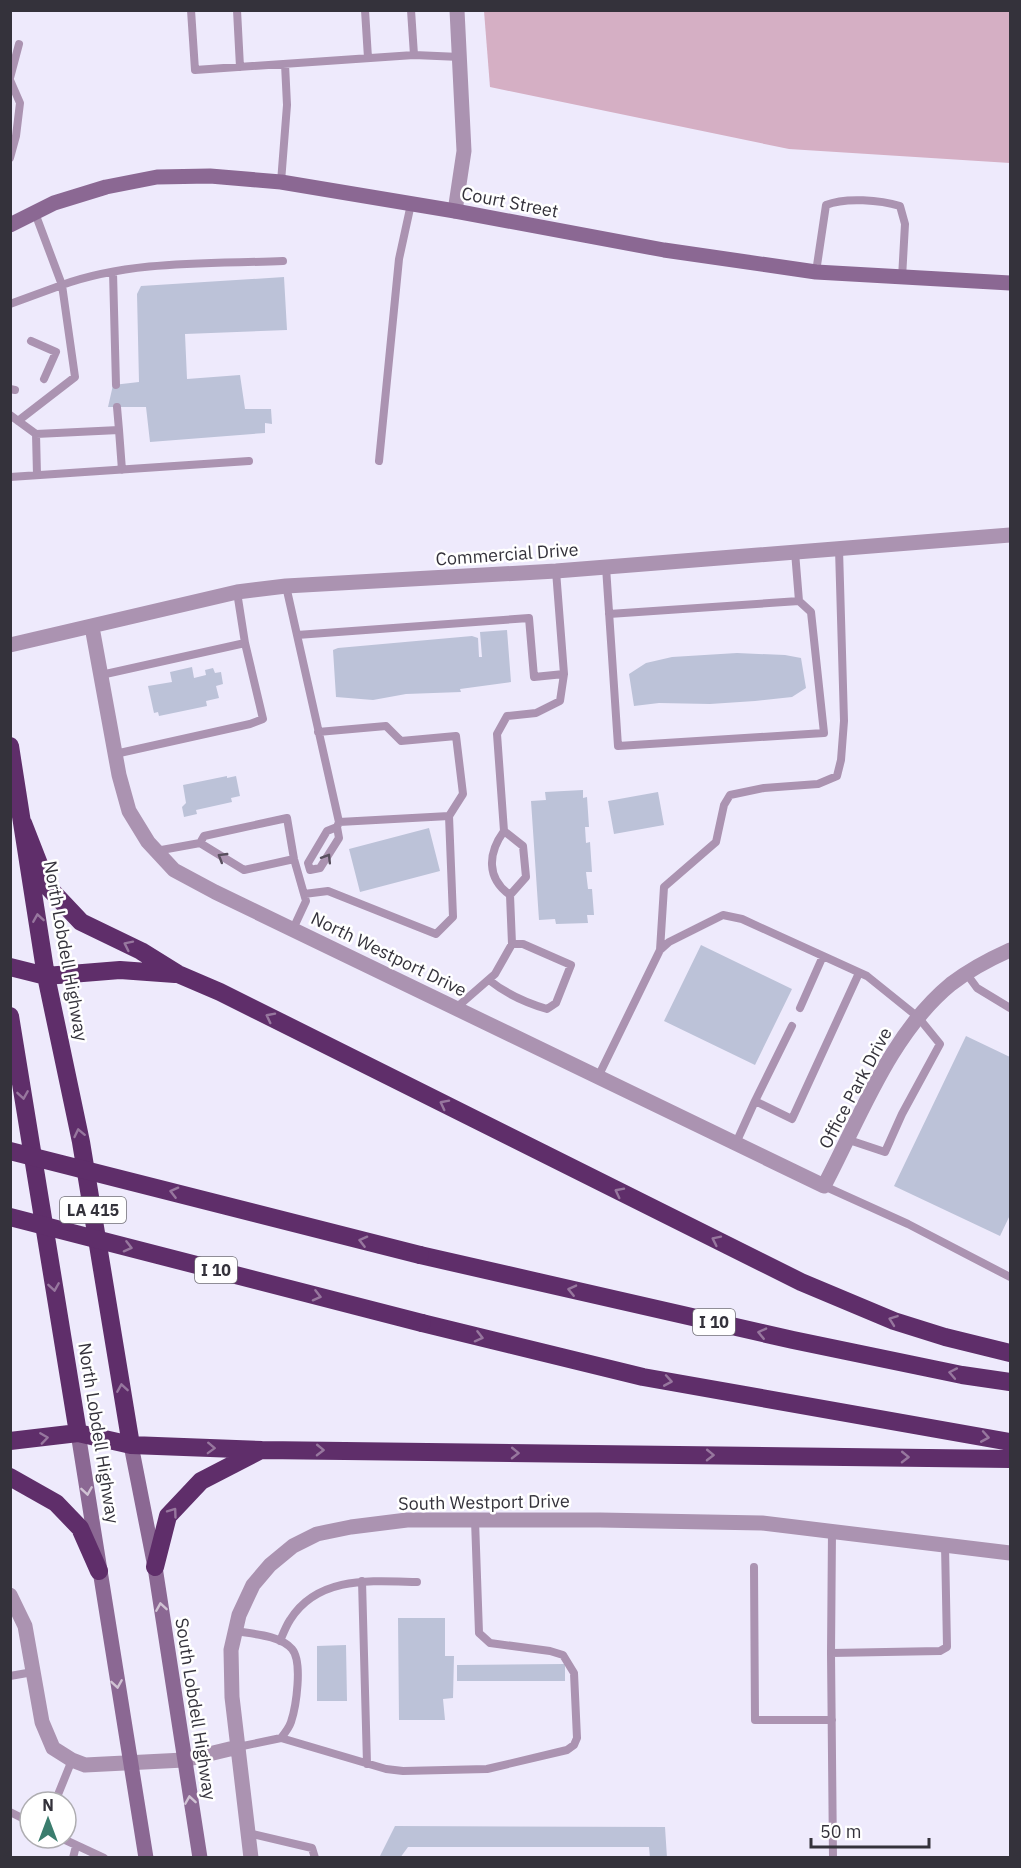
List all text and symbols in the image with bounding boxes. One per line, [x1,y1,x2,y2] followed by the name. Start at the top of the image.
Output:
[460,181,560,223] street label: Court Street
[435,538,579,570] street label: Commercial Drive
[218,852,228,864] one-way arrow
[319,854,331,864] one-way arrow
[39,859,93,1043] street label: North Lobdell Highway
[307,906,471,1002] street label: North Westport Drive
[32,914,44,923] one-way arrow
[123,940,134,952] one-way arrow
[266,1013,276,1024] one-way arrow
[813,1023,897,1153] street label: Office Park Drive
[16,1089,29,1099] one-way arrow
[440,1100,451,1112] one-way arrow
[74,1128,87,1138] one-way arrow
[169,1187,179,1200] one-way arrow
[614,1188,625,1199] one-way arrow
[60,1197,126,1223] road number: LA 415
[358,1235,368,1248] one-way arrow
[711,1236,722,1248] one-way arrow
[123,1240,133,1253] one-way arrow
[195,1257,237,1283] road number: I 10
[47,1282,60,1292] one-way arrow
[567,1284,577,1297] one-way arrow
[312,1288,322,1301] one-way arrow
[693,1309,735,1335] road number: I 10
[889,1315,899,1328] one-way arrow
[757,1328,767,1341] one-way arrow
[474,1329,484,1342] one-way arrow
[73,1341,125,1525] street label: North Lobdell Highway
[948,1367,958,1380] one-way arrow
[664,1375,673,1387] one-way arrow
[116,1383,129,1393] one-way arrow
[979,1430,989,1443] one-way arrow
[40,1433,49,1445] one-way arrow
[206,1442,215,1454] one-way arrow
[316,1444,325,1456] one-way arrow
[511,1446,520,1459] one-way arrow
[706,1449,715,1461] one-way arrow
[901,1451,910,1463] one-way arrow
[80,1486,93,1496] one-way arrow
[398,1489,570,1515] street label: South Westport Drive
[166,1508,177,1519] one-way arrow
[155,1602,168,1612] one-way arrow
[170,1616,222,1802] street label: South Lobdell Highway
[111,1679,123,1688] one-way arrow
[18,1790,78,1850] north arrow
[42,1795,54,1815] text: N
[185,1795,197,1804] one-way arrow
[811,1811,930,1849] scale bar
[820,1820,862,1843] text: 50 m

